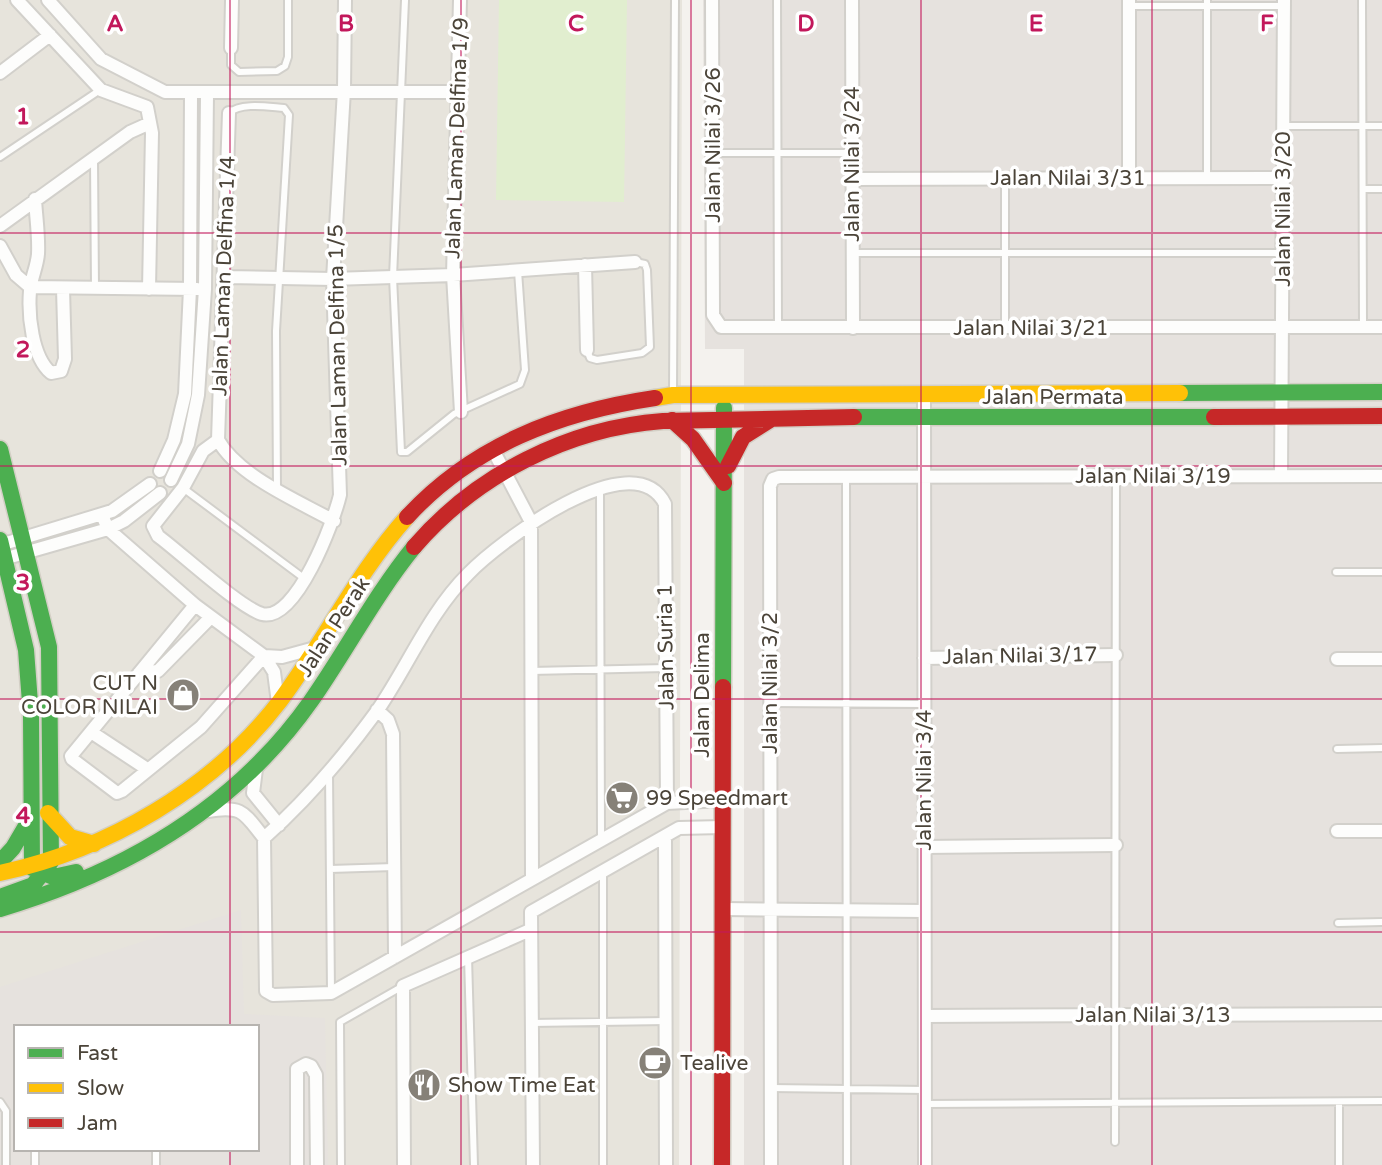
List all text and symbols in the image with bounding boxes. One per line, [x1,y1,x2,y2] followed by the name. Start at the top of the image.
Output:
[106,10,124,38] text: A
[338,10,354,38] text: B
[568,10,584,38] text: C
[797,10,815,38] text: D
[1029,10,1043,38] text: E
[1260,10,1274,38] text: F
[440,17,474,259] street label: Jalan Laman Delfina 1/9
[701,67,726,223] street label: Jalan Nilai 3/26
[840,86,865,242] street label: Jalan Nilai 3/24
[16,103,30,131] text: 1
[1271,131,1296,287] street label: Jalan Nilai 3/20
[207,155,241,397] street label: Jalan Laman Delfina 1/4
[990,166,1146,191] street label: Jalan Nilai 3/31
[323,224,353,466] street label: Jalan Laman Delfina 1/5
[953,316,1109,341] street label: Jalan Nilai 3/21
[16,336,30,364] text: 2
[982,385,1124,410] street label: Jalan Permata
[1075,464,1231,489] street label: Jalan Nilai 3/19
[16,569,30,597] text: 3
[293,572,375,682] street label: Jalan Perak
[652,584,680,710] street label: Jalan Suria 1
[758,612,783,754] street label: Jalan Nilai 3/2
[690,632,715,758] street label: Jalan Delima
[942,642,1098,670] street label: Jalan Nilai 3/17
[21,671,158,720] place label: CUT N COLOR NILAI
[164,676,202,714] shop icon: CUT N COLOR NILAI
[912,710,937,850] street label: Jalan Nilai 3/4
[603,779,641,817] supermarket icon: 99 Speedmart
[646,786,788,811] place label: 99 Speedmart
[16,802,31,830] text: 4
[1075,1003,1231,1028] street label: Jalan Nilai 3/13
[14,1025,259,1151] legend
[77,1041,118,1066] text: Fast
[636,1044,674,1082] cafe icon: Tealive
[680,1051,749,1076] place label: Tealive
[405,1066,443,1104] restaurant icon: Show Time Eat
[448,1073,596,1098] place label: Show Time Eat
[77,1076,125,1101] text: Slow
[77,1111,118,1136] text: Jam

